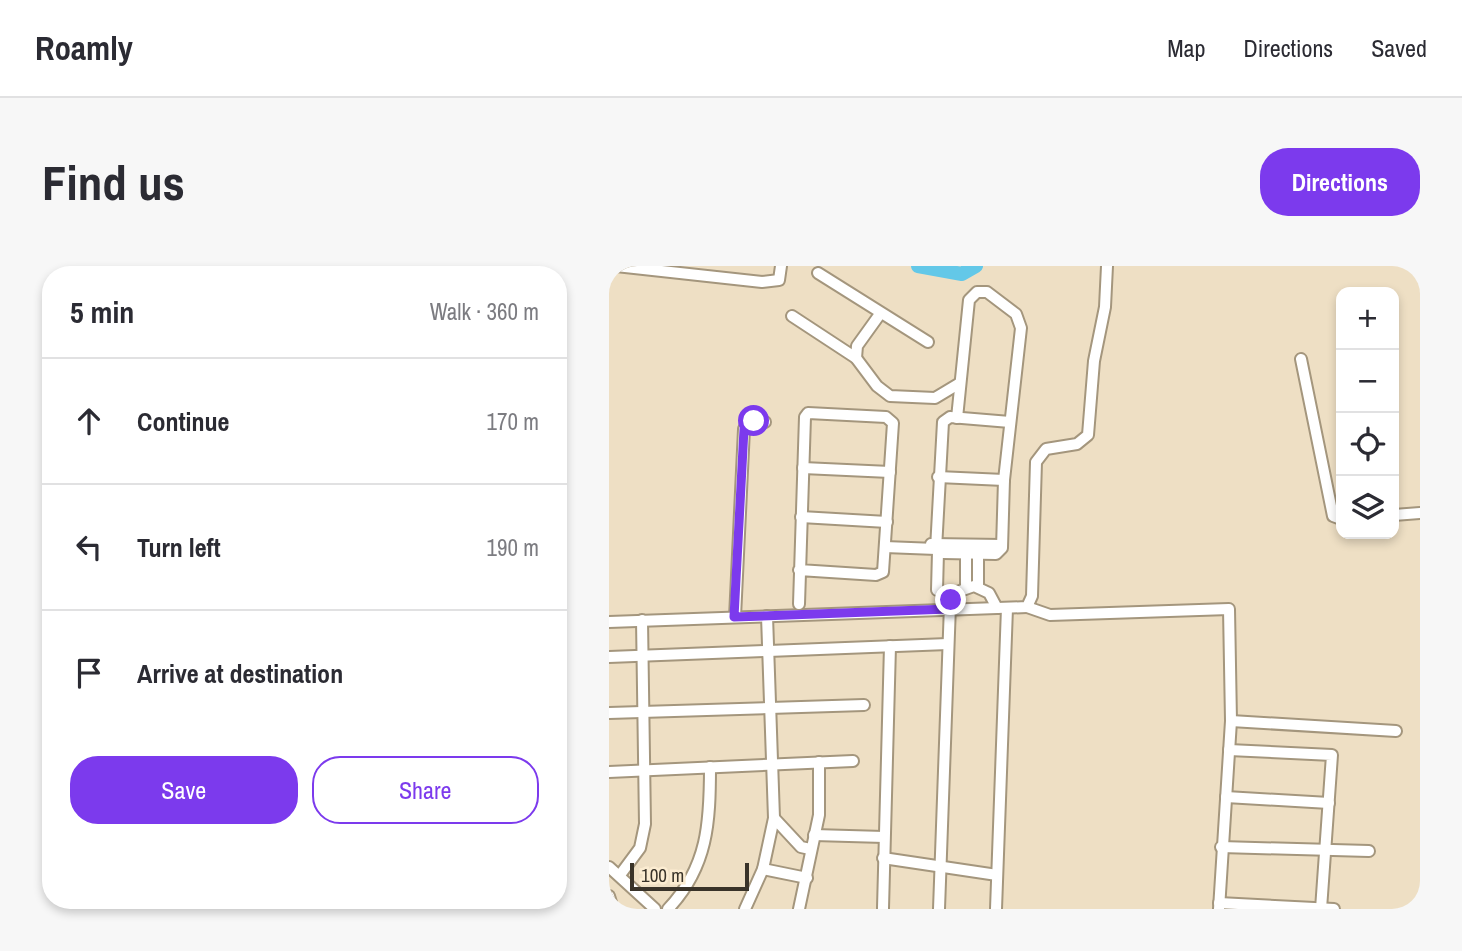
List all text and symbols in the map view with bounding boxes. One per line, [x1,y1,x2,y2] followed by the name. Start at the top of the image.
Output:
[35,26,133,70] text: Roamly
[1167,32,1205,64] text: Map
[1243,32,1333,64] text: Directions
[1371,32,1427,64] text: Saved
[1260,148,1420,216] button: Directions
[42,149,185,215] text: Find us
[1336,287,1399,539] map controls
[1336,287,1399,350] button: +
[70,292,134,332] text: 5 min
[430,296,539,327] text: Walk · 360 m
[1336,350,1399,413] button: −
[70,402,108,440] icon: ahead
[137,404,229,439] text: Continue
[738,405,769,436] route start
[487,406,539,437] text: 170 m
[1336,413,1399,476] button: locate
[1336,476,1399,539] button: layers
[70,528,108,566] icon: left
[137,530,221,565] text: Turn left
[487,532,539,563] text: 190 m
[935,584,966,615] route end
[70,654,108,692] icon: arrive
[137,656,343,691] text: Arrive at destination
[70,756,298,824] button: Save
[312,756,539,824] button: Share
[630,860,749,892] scale bar
[641,862,684,888] text: 100 m

